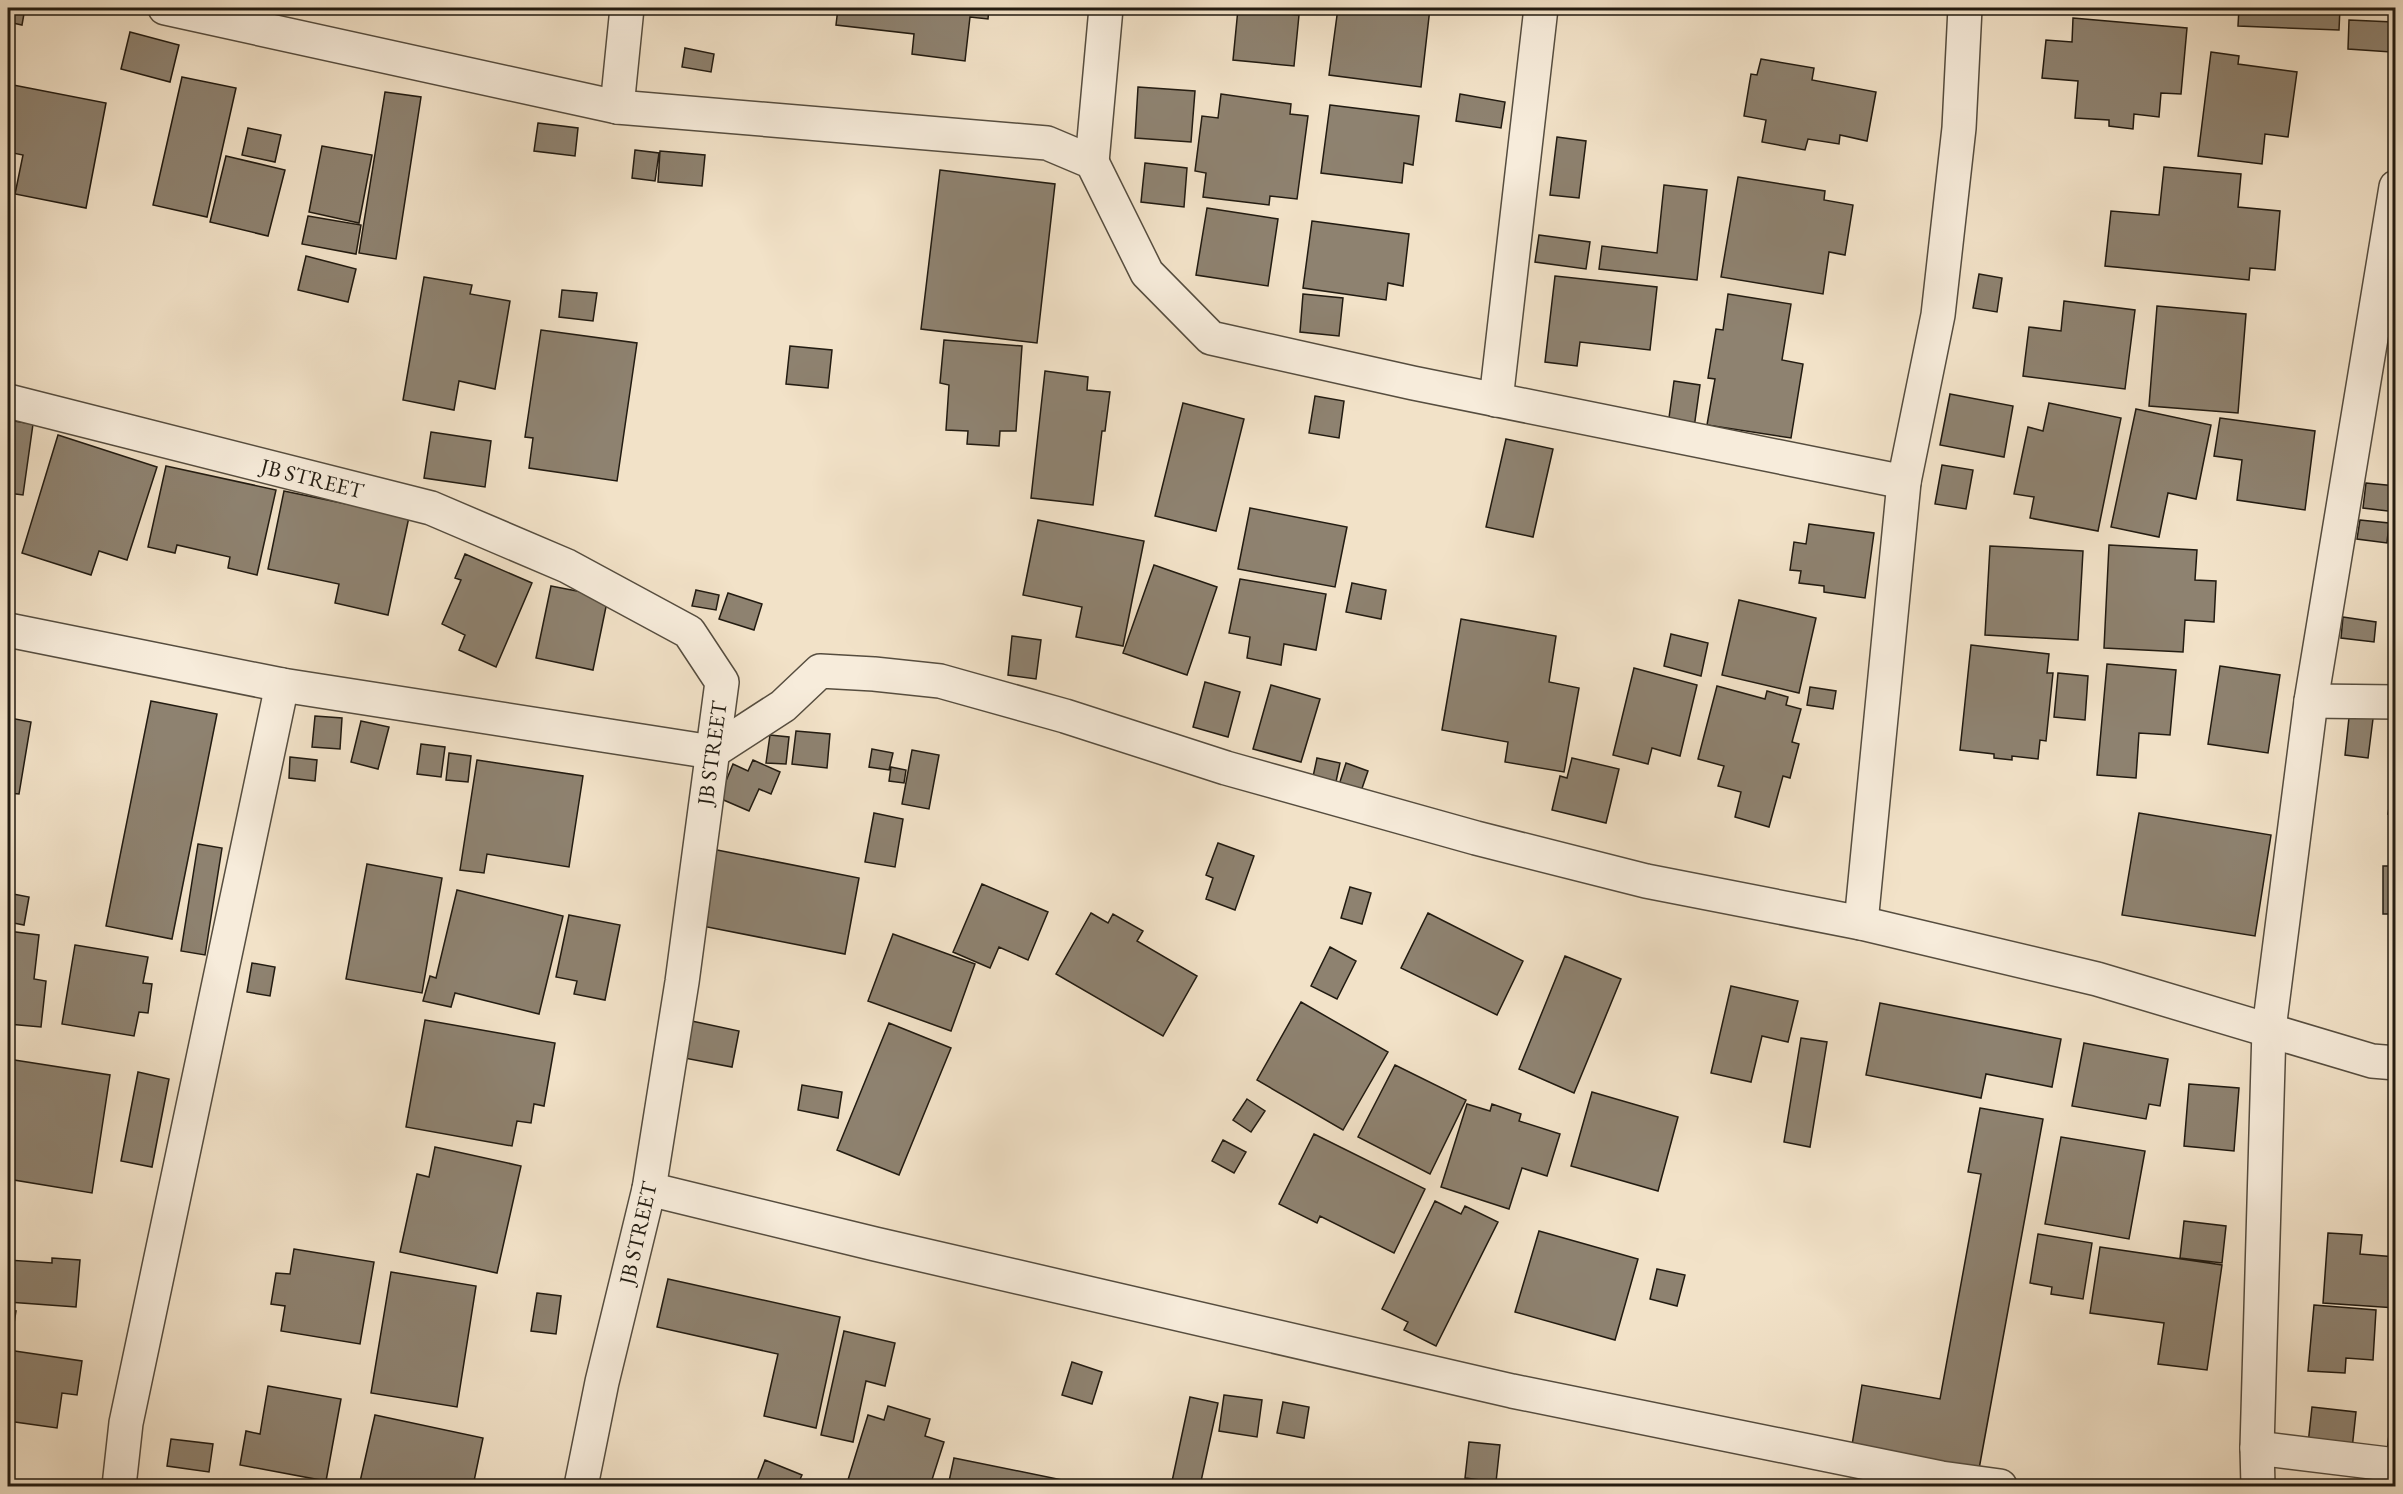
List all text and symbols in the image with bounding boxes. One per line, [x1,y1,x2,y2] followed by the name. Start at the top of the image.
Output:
[256,451,367,505] street label: JB STREET
[690,699,734,809] street label: JB STREET
[612,1178,664,1289] street label: JB STREET

